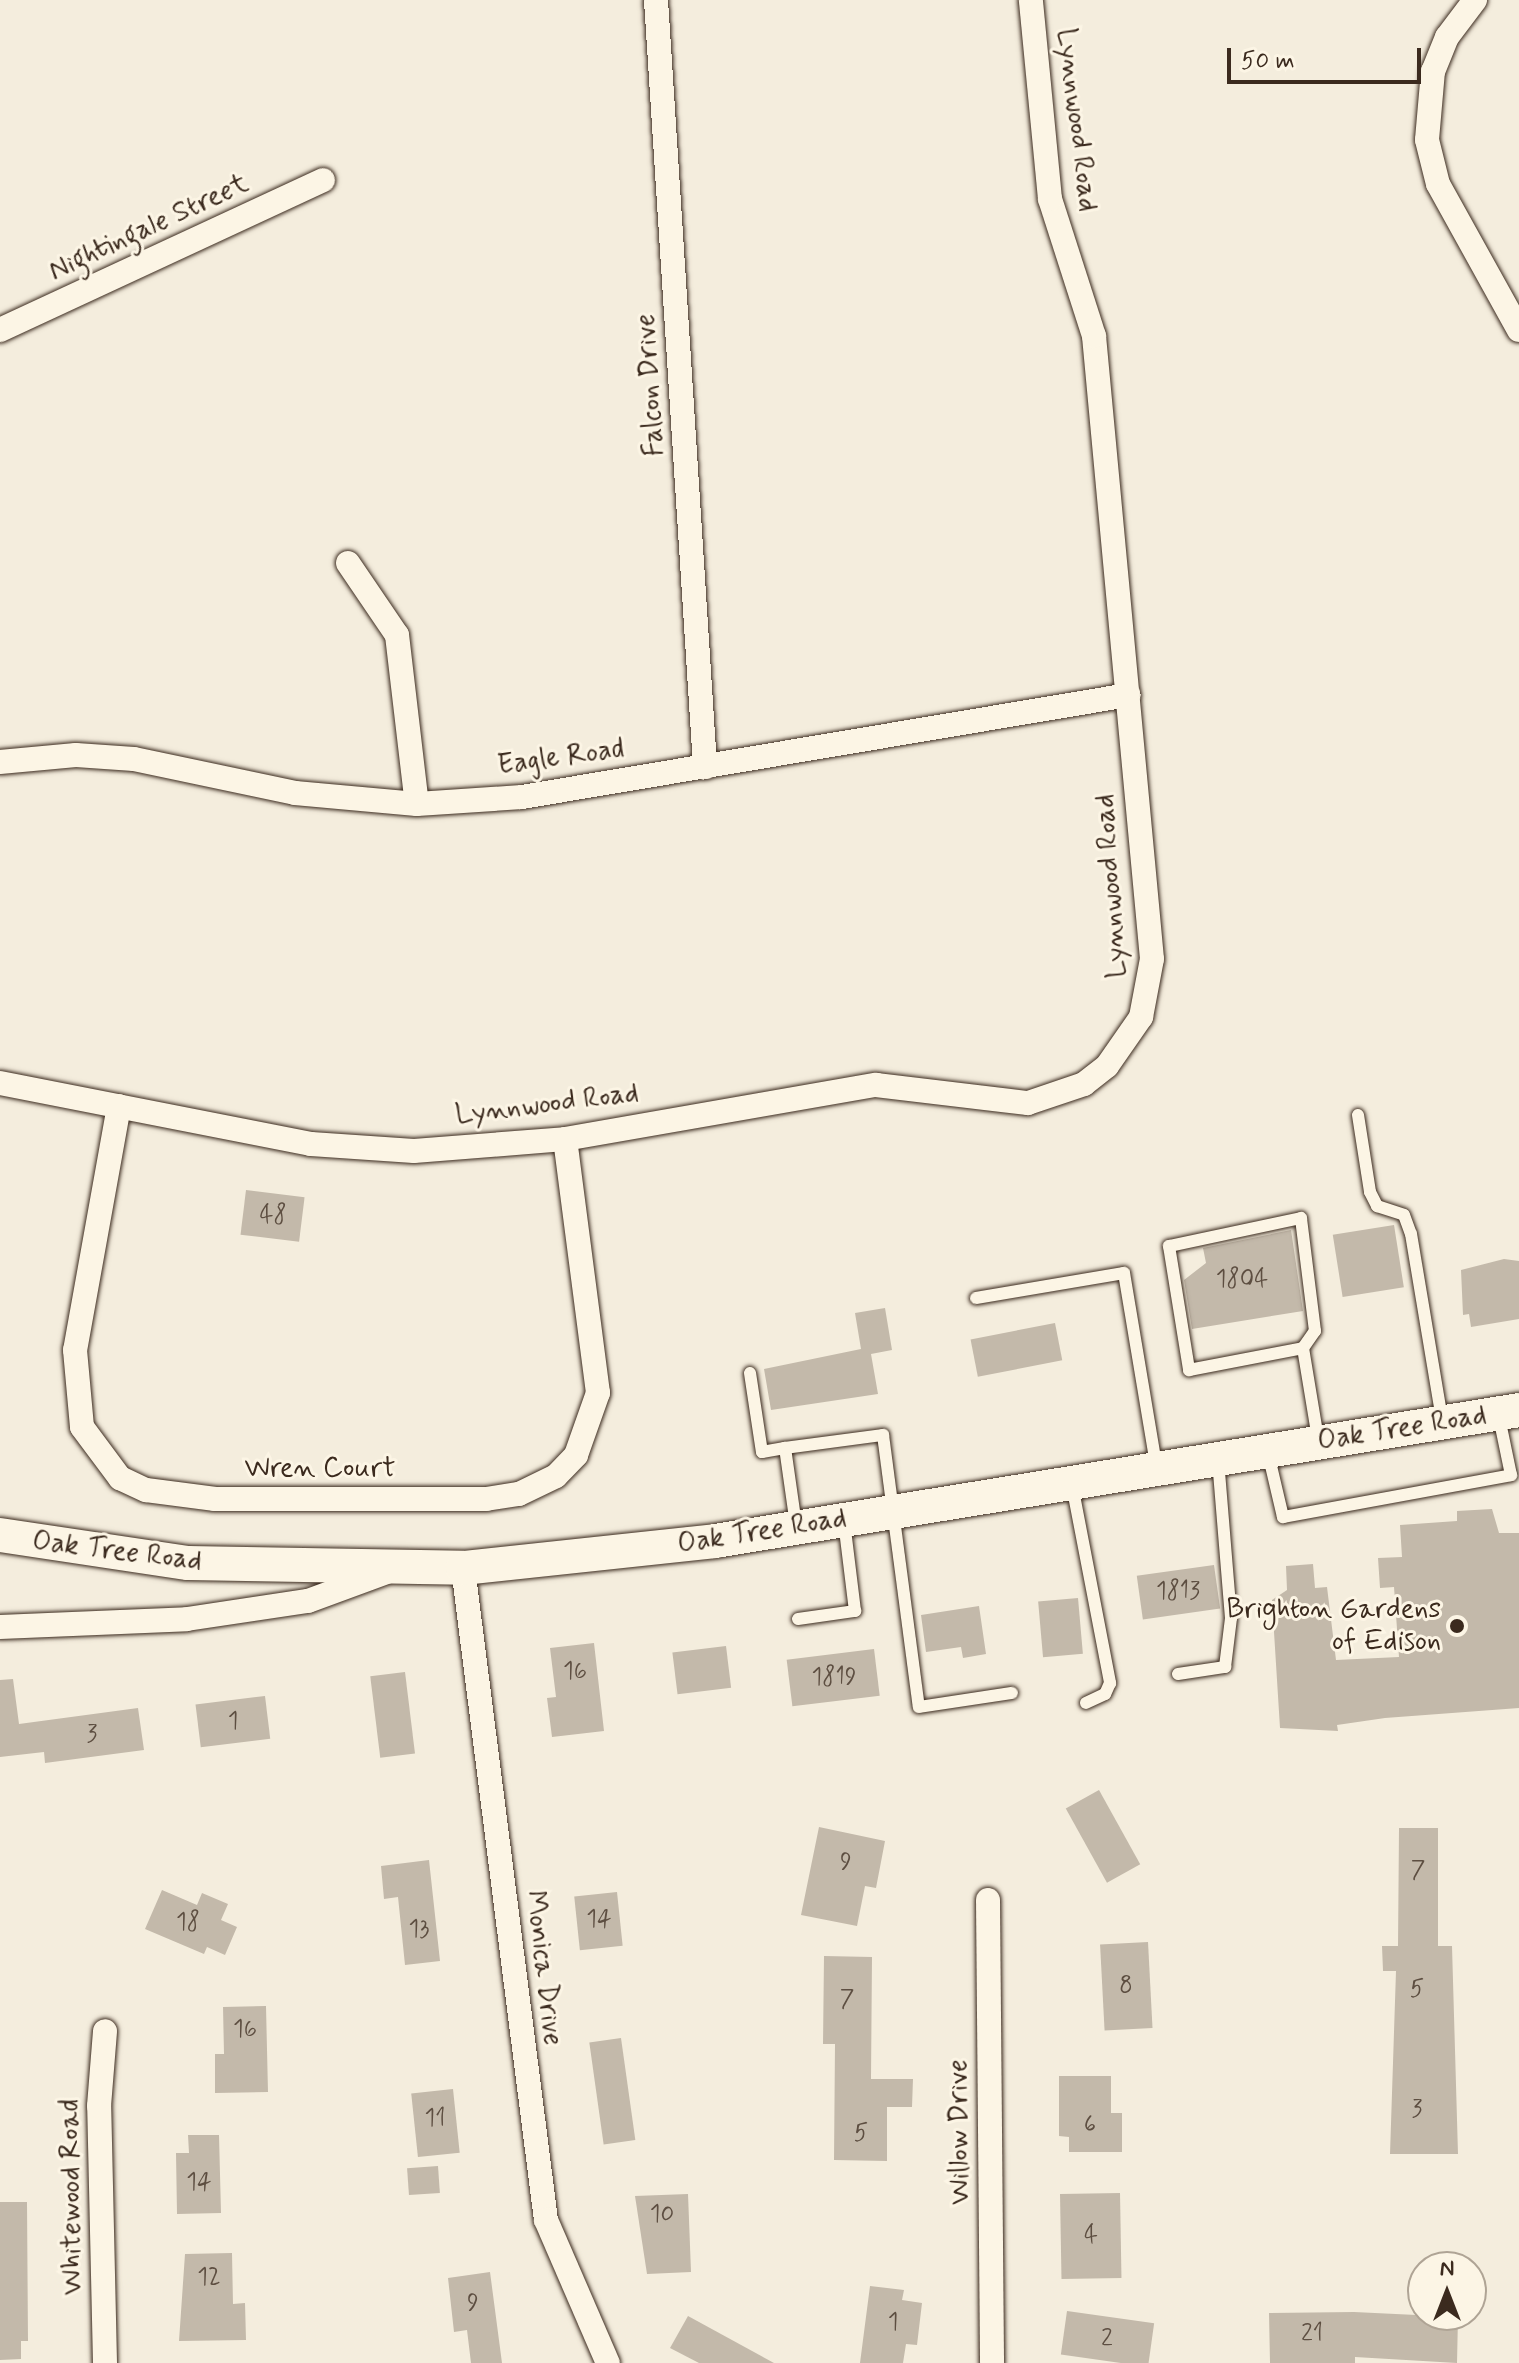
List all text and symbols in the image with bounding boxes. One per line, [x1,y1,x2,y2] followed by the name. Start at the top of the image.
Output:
[1048,26,1104,214] street label: Lynnwood Road
[1231,32,1425,82] scale bar
[1241,46,1295,77] text: 50 m
[44,167,254,289] street label: Nightingale Street
[629,314,673,456] street label: Falcon Drive
[496,733,626,783] street label: Eagle Road
[1089,793,1135,979] street label: Lynnwood Road
[453,1077,641,1133] street label: Lynnwood Road
[259,1202,287,1230] house number: 48
[1216,1266,1268,1294] house number: 1804
[1317,1399,1487,1459] street label: Oak Tree Road
[247,1452,393,1486] street label: Wren Court
[677,1502,847,1562] street label: Oak Tree Road
[32,1525,202,1579] street label: Oak Tree Road
[1156,1578,1200,1606] house number: 1813
[1231,1593,1441,1659] place label: Brighton Gardens of Edison
[1448,1617,1466,1635] marker: Brighton Gardens of Edison
[563,1658,587,1686] house number: 16
[812,1664,856,1692] house number: 1819
[228,1708,238,1736] house number: 1
[87,1721,97,1749] house number: 3
[840,1849,852,1877] house number: 9
[1411,1857,1425,1885] house number: 7
[517,1889,569,2047] street label: Monica Drive
[586,1906,612,1934] house number: 14
[176,1909,200,1937] house number: 18
[409,1916,429,1944] house number: 13
[1119,1972,1133,2000] house number: 8
[1410,1976,1424,2004] house number: 5
[840,1986,854,2014] house number: 7
[233,2016,257,2044] house number: 16
[942,2060,978,2204] street label: Willow Drive
[1412,2096,1422,2124] house number: 3
[54,2101,90,2293] street label: Whitewood Road
[424,2105,446,2133] house number: 11
[1084,2111,1096,2139] house number: 6
[854,2120,868,2148] house number: 5
[186,2169,212,2197] house number: 14
[650,2201,674,2229] house number: 10
[1084,2222,1098,2250] house number: 4
[1407,2251,1487,2331] north arrow
[1440,2255,1454,2283] text: N
[197,2264,221,2292] house number: 12
[467,2290,479,2318] house number: 9
[888,2309,898,2337] house number: 1
[1301,2320,1323,2348] house number: 21
[1101,2325,1113,2353] house number: 2

